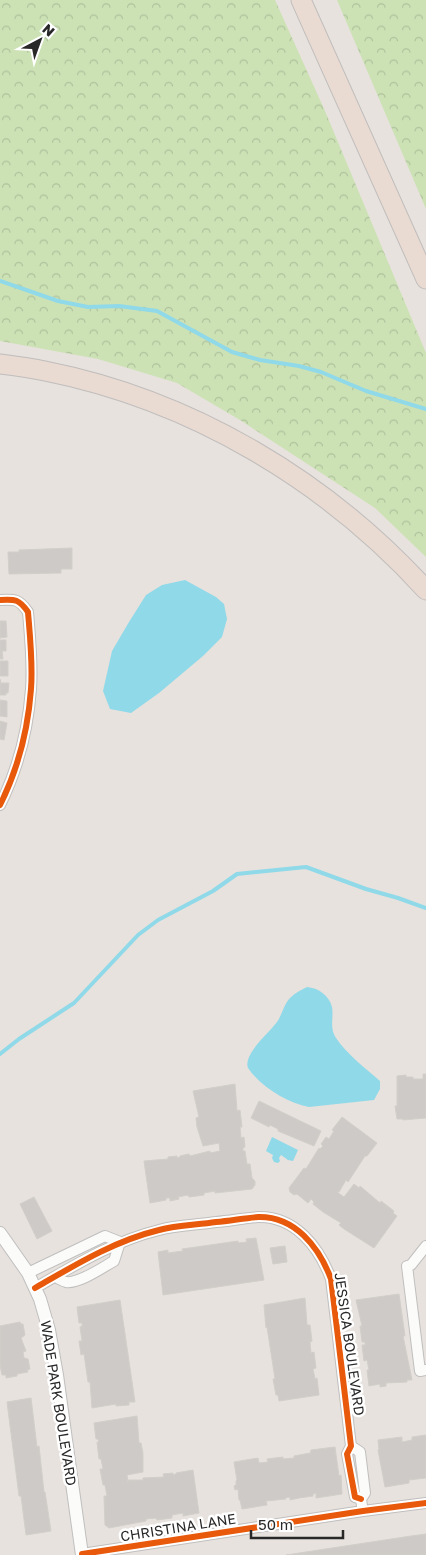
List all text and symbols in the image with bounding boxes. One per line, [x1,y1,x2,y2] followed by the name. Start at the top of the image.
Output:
[15,15,65,65] north arrow
[39,20,58,40] text: N
[332,1271,368,1417] street label: JESSICA BOULEVARD
[38,1319,80,1487] street label: WADE PARK BOULEVARD
[251,1508,344,1540] scale bar
[119,1509,237,1545] street label: CHRISTINA LANE
[258,1515,293,1533] text: 50 m

